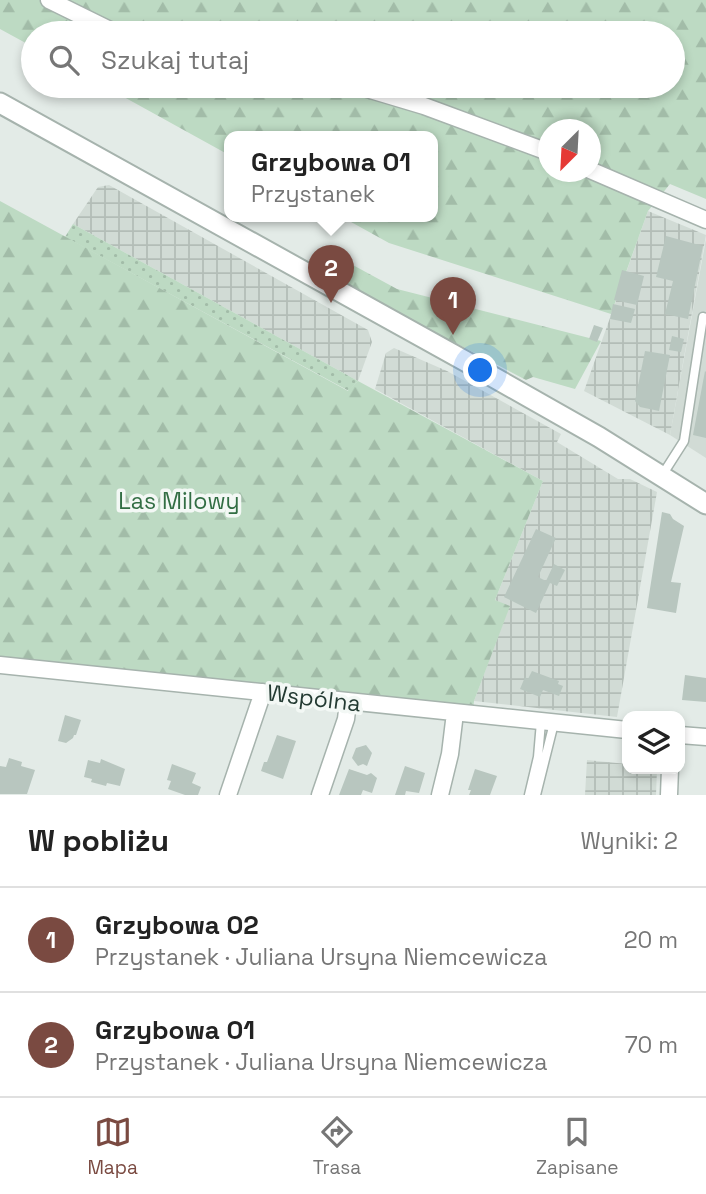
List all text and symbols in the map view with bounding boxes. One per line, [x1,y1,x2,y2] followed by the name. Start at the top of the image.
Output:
[21,21,685,98] search box
[45,41,83,79] icon: search
[101,43,249,77] text: Szukaj tutaj
[538,119,601,182] north arrow
[224,131,438,222] popup
[251,145,411,179] text: Grzybowa 01
[251,179,375,209] text: Przystanek
[308,245,354,303] pin: 2
[430,277,476,335] pin: 1
[463,353,497,387] your location
[118,486,240,516] park label: Las Milowy
[265,677,363,719] street label: Wspólna
[622,711,685,774] map controls
[622,711,685,774] button: layers
[28,821,169,860] text: W pobliżu
[581,826,678,856] text: Wyniki: 2
[95,908,259,942] text: Grzybowa 02
[46,925,56,955] text: 1
[624,925,678,955] text: 20 m
[95,942,547,972] text: Przystanek · Juliana Ursyna Niemcewicza
[95,1013,255,1047] text: Grzybowa 01
[44,1030,58,1060] text: 2
[625,1030,678,1060] text: 70 m
[95,1047,547,1077] text: Przystanek · Juliana Ursyna Niemcewicza
[87,1113,138,1180] tab: Mapa
[313,1113,361,1180] tab: Trasa
[536,1113,619,1180] tab: Zapisane

